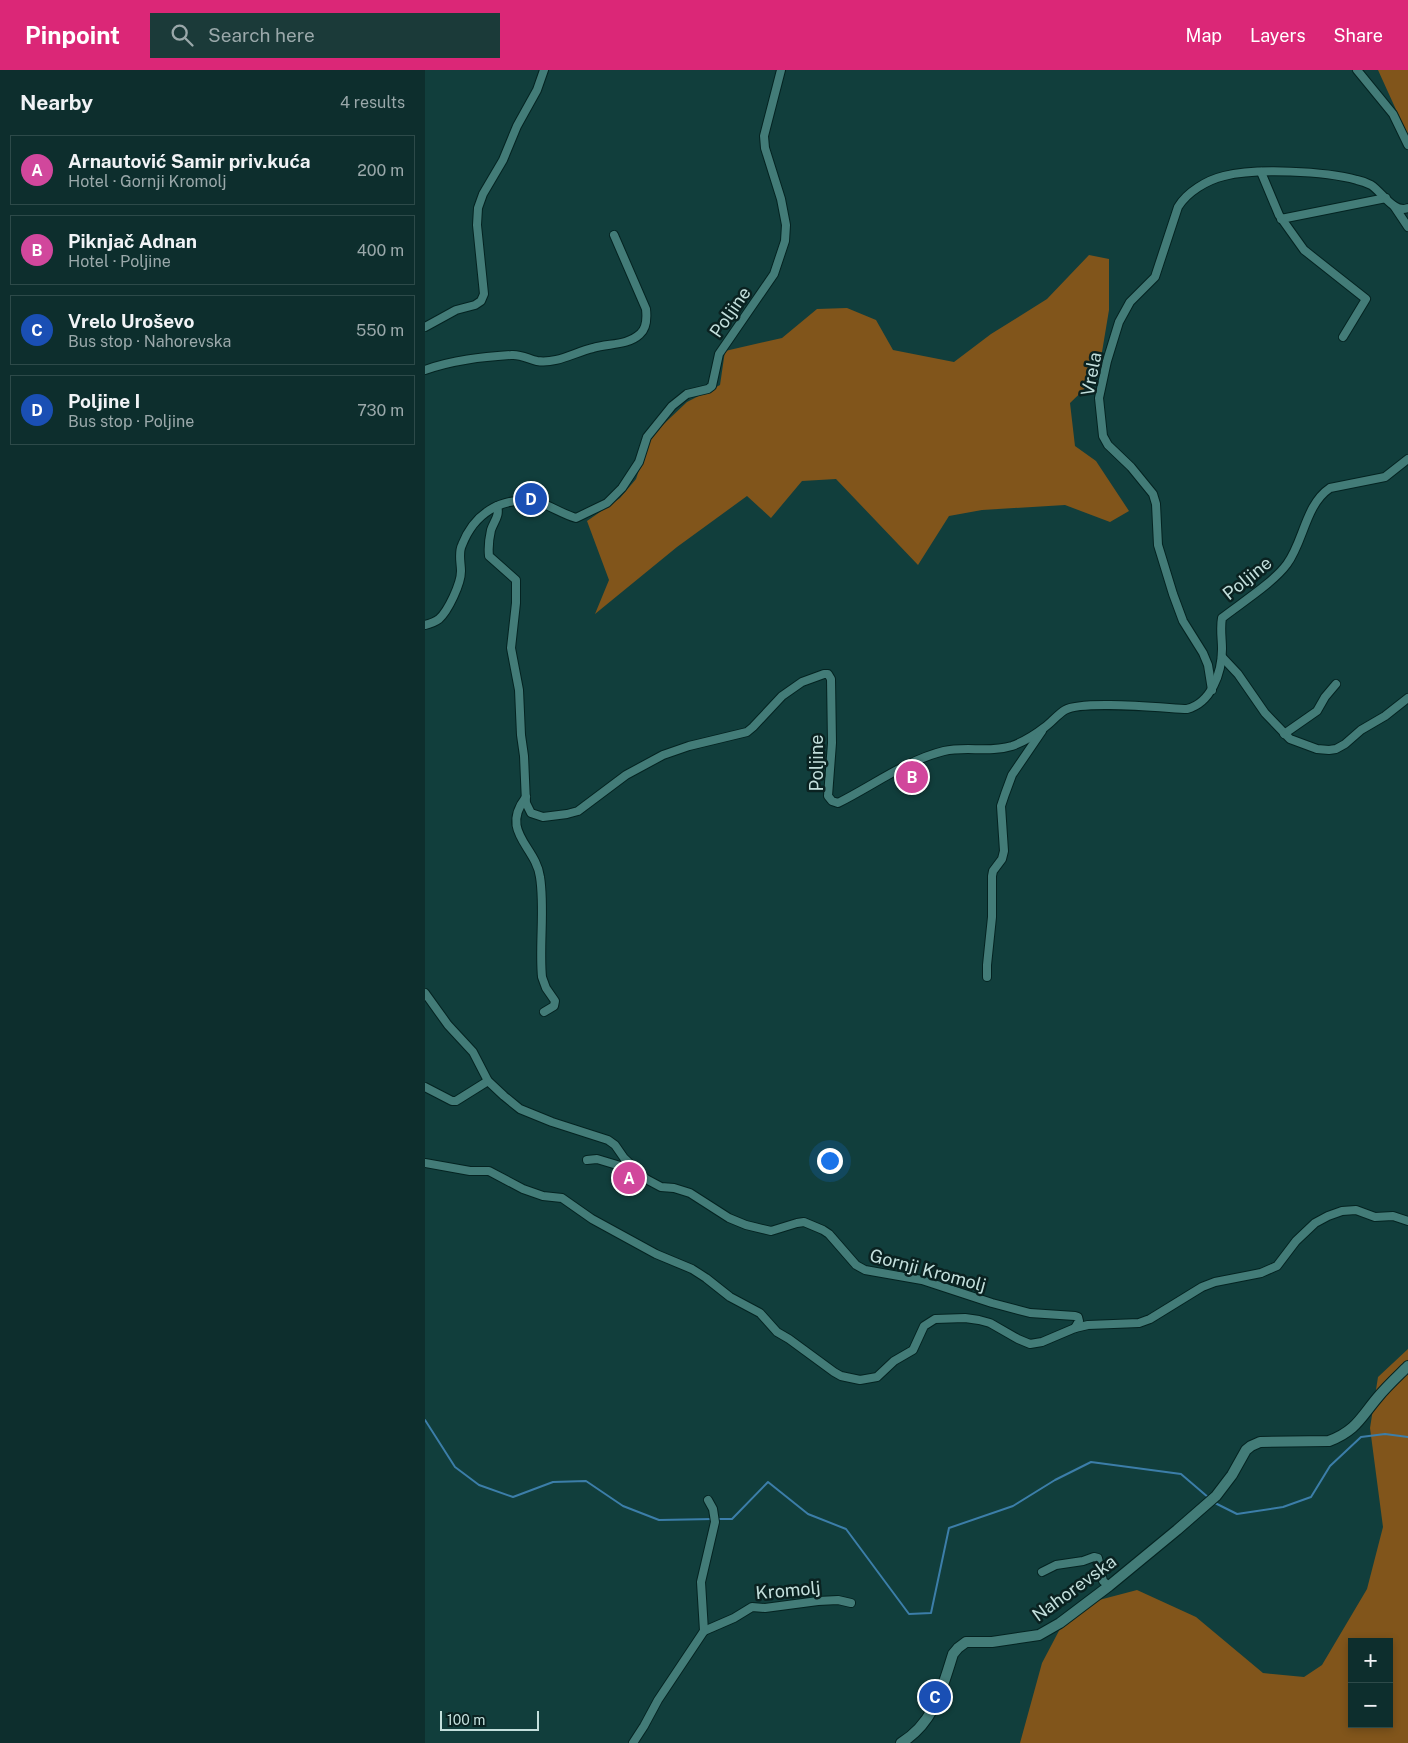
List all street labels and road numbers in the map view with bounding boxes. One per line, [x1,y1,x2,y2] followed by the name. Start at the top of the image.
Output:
[705,283,755,341] street label: Poljine
[1076,350,1106,398] street label: Vrela
[1218,552,1276,604] street label: Poljine
[806,735,827,791] street label: Poljine
[867,1244,989,1296] street label: Gornji Kromolj
[1028,1550,1120,1626] street label: Nahorevska
[755,1577,821,1603] street label: Kromolj

